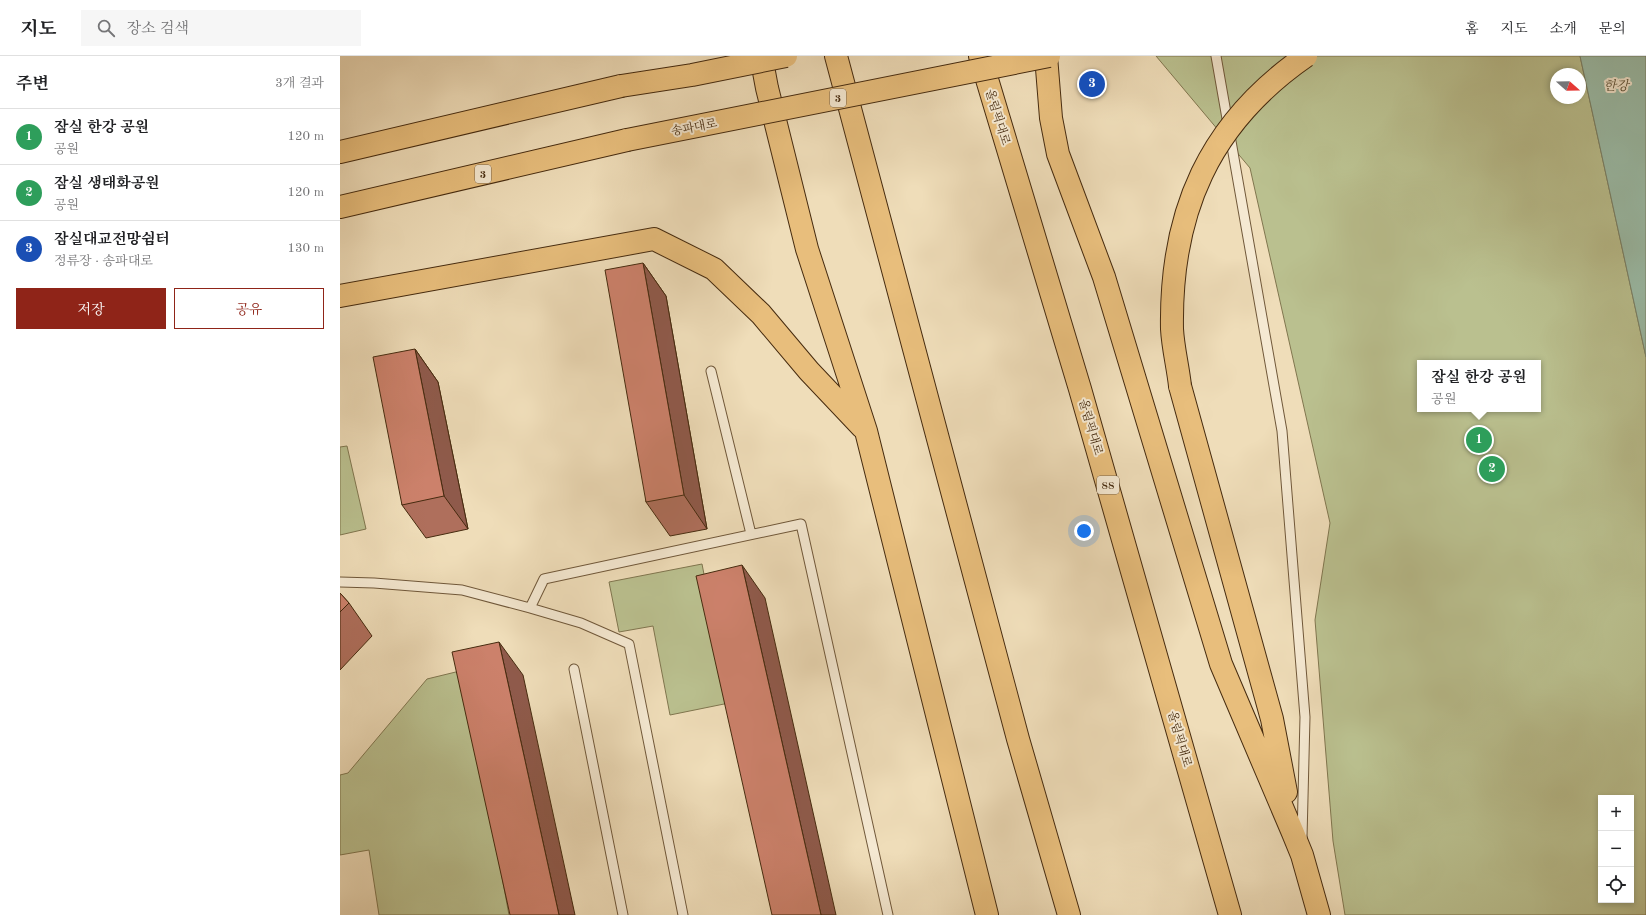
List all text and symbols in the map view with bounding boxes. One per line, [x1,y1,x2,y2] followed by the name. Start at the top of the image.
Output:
[81,10,361,46] search box
[95,17,117,39] icon: search
[20,21,57,40] text: 지도
[127,22,189,37] text: 장소 검색
[1465,22,1479,36] text: 홈
[1501,22,1528,36] text: 지도
[1550,22,1577,36] text: 소개
[1599,22,1626,36] text: 문의
[1550,68,1586,104] north arrow
[1079,69,1105,99] pin: 3
[16,76,49,93] text: 주변
[275,77,324,90] text: 3개 결과
[1603,78,1631,93] water label: 한강
[983,88,1012,147] street label: 올림픽대로
[830,89,846,107] road number: 3
[670,116,718,138] street label: 송파대로
[54,121,149,136] text: 잠실 한강 공원
[25,130,33,143] text: 1
[287,130,324,143] text: 120 m
[54,143,79,156] text: 공원
[475,165,491,183] road number: 3
[54,177,160,192] text: 잠실 생태화공원
[25,186,33,199] text: 2
[287,186,324,199] text: 120 m
[54,199,79,212] text: 공원
[54,233,170,248] text: 잠실대교전망쉼터
[25,242,33,255] text: 3
[287,242,324,255] text: 130 m
[54,255,153,268] text: 정류장 · 송파대로
[16,288,166,329] button: 저장
[174,288,324,329] button: 공유
[1417,360,1541,412] popup
[1431,371,1527,386] text: 잠실 한강 공원
[1431,393,1456,406] text: 공원
[1076,397,1105,457] street label: 올림픽대로
[1466,425,1492,455] pin: 1
[1479,454,1505,484] pin: 2
[1097,476,1119,494] road number: 88
[1074,521,1094,541] your location
[1165,709,1194,769] street label: 올림픽대로
[1598,795,1634,903] map controls
[1598,795,1634,831] button: +
[1598,831,1634,867] button: −
[1598,867,1634,903] button: locate

